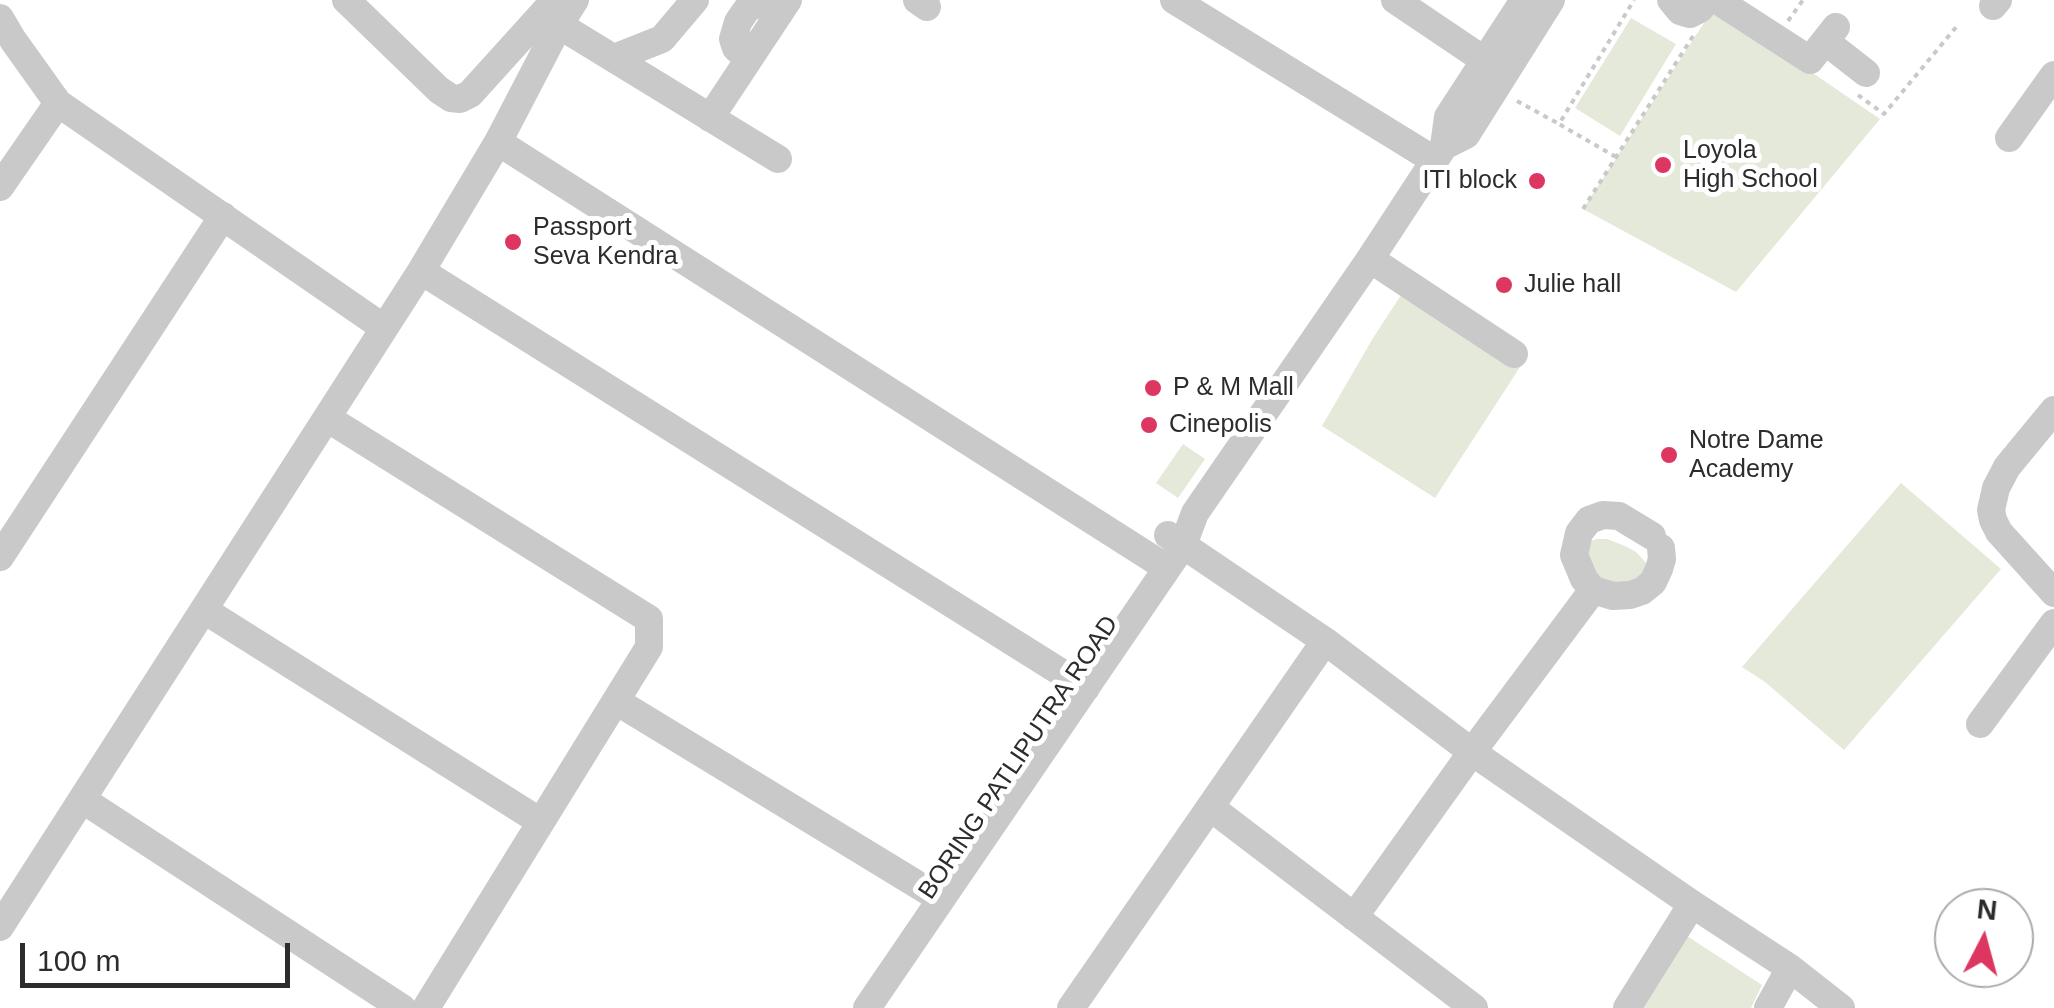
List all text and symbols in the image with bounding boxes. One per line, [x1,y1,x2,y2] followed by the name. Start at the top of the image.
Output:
[1683,136,1818,195] place label: Loyola High School
[1652,154,1674,176] marker: Loyola High School
[1423,166,1517,196] place label: ITI block
[1526,170,1548,192] marker: ITI block
[533,213,678,272] place label: Passport Seva Kendra
[502,231,524,253] marker: Passport Seva Kendra
[1524,270,1621,300] place label: Julie hall
[1493,274,1515,296] marker: Julie hall
[1173,373,1294,403] place label: P & M Mall
[1142,377,1164,399] marker: P & M Mall
[1169,410,1272,440] place label: Cinepolis
[1138,414,1160,436] marker: Cinepolis
[1689,426,1824,485] place label: Notre Dame Academy
[1658,444,1680,466] marker: Notre Dame Academy
[913,611,1125,905] street label: BORING PATLIPUTRA ROAD
[1934,888,2034,988] north arrow
[1975,893,1999,926] text: N
[25,923,295,985] scale bar
[37,944,120,977] text: 100 m

